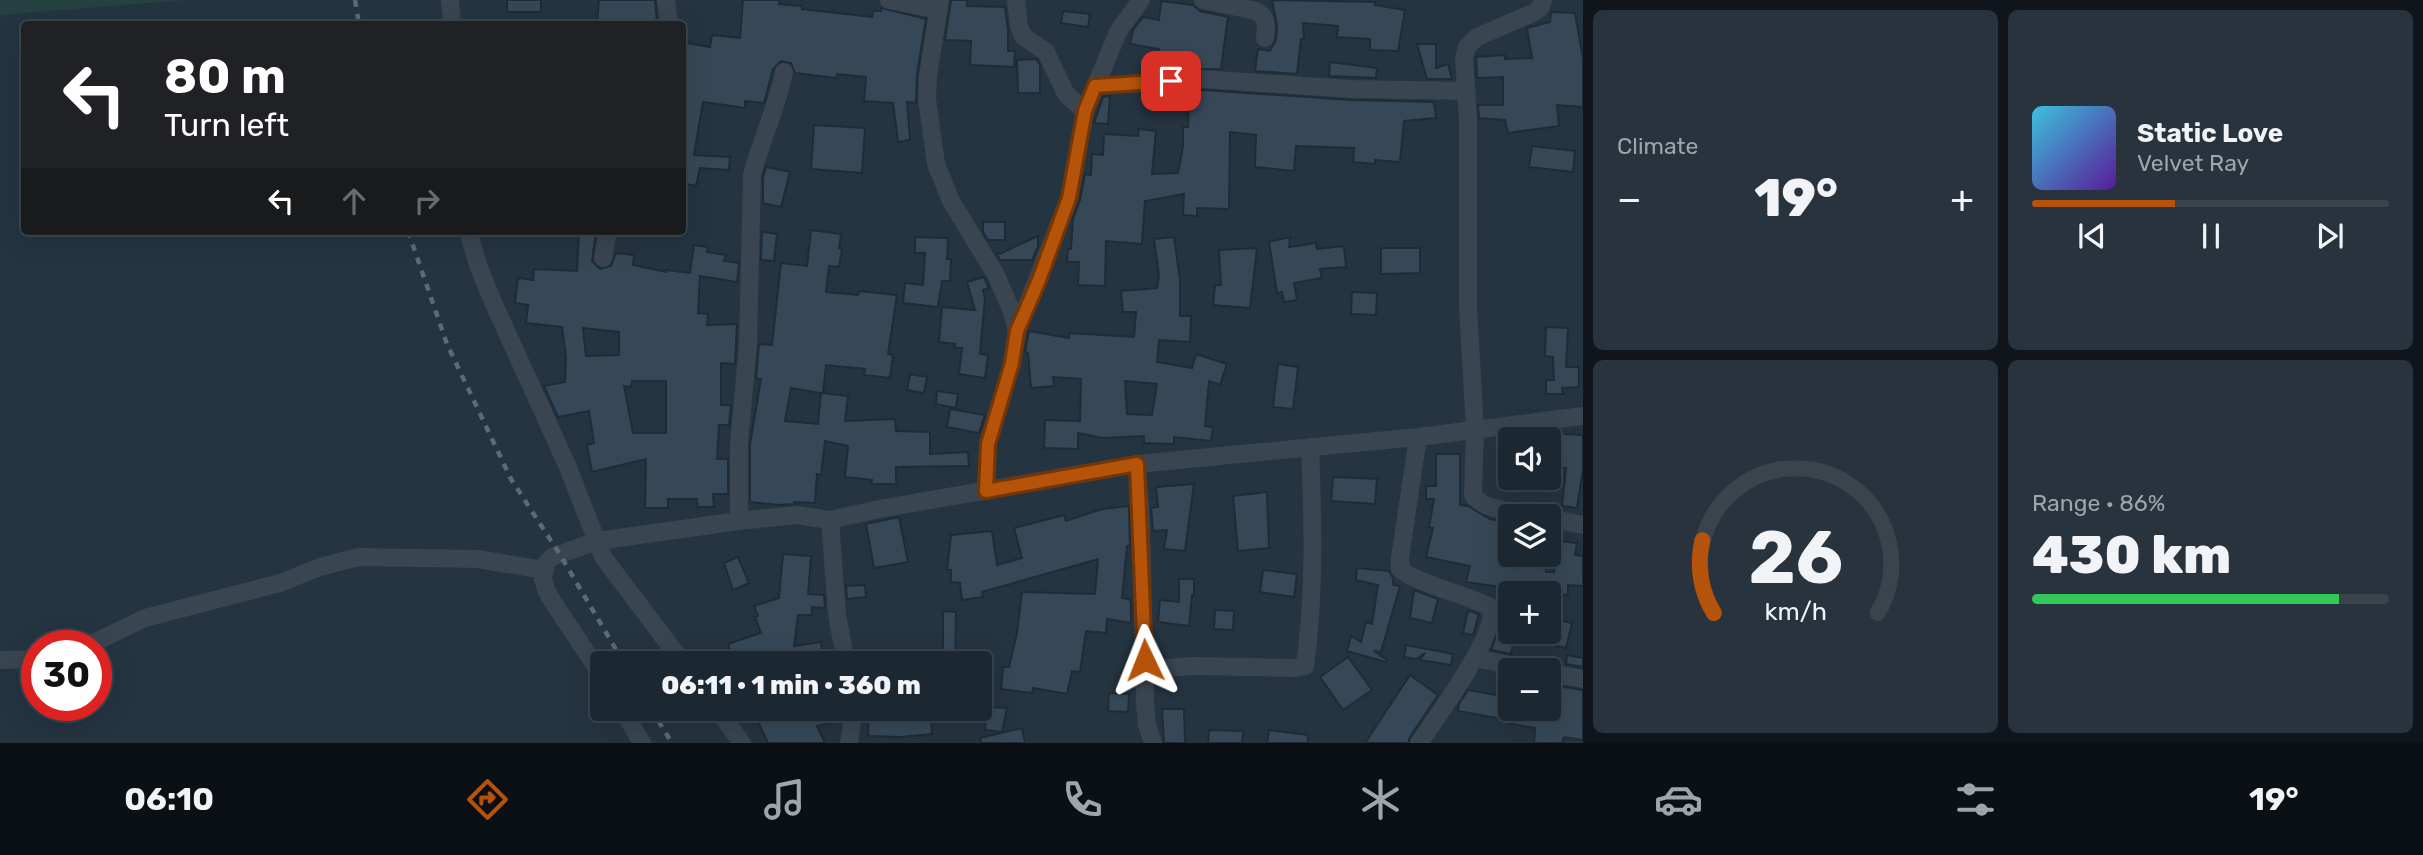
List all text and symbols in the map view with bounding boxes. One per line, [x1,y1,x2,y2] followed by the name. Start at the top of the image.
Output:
[164,47,286,105] text: 80 m
[49,49,140,140] icon: left
[1141,51,1201,111] pin
[1152,62,1190,100] icon: arrive
[164,106,289,144] text: Turn left
[2137,118,2283,149] text: Static Love
[1617,132,1698,160] text: Climate
[2137,149,2249,177] text: Velvet Ray
[1754,167,1838,229] text: 19°
[1617,176,1642,222] text: −
[1950,176,1974,222] text: +
[262,182,300,220] icon: left
[335,182,373,220] icon: ahead
[408,182,446,220] icon: right
[2073,217,2111,255] icon: previous
[2192,217,2230,255] icon: pause
[2311,217,2349,255] icon: next
[1498,427,1561,721] map controls
[1498,427,1561,490] button: sound
[2032,489,2165,517] text: Range · 86%
[1498,504,1561,567] button: layers
[1748,515,1843,601] text: 26
[2032,524,2231,586] text: 430 km
[1498,581,1561,644] button: +
[1764,596,1827,625] text: km/h
[1108,623,1182,697] position arrow
[21,630,112,721] speed limit sign: 30
[1498,658,1561,721] button: −
[661,670,921,701] text: 06:11 · 1 min · 360 m
[463,775,512,824] icon: directions
[760,775,809,824] icon: music
[1058,775,1107,824] icon: phone
[1356,775,1405,824] icon: climate
[1654,775,1703,824] icon: car
[1951,775,2000,824] icon: filters
[124,780,214,818] text: 06:10
[2249,780,2299,818] text: 19°

